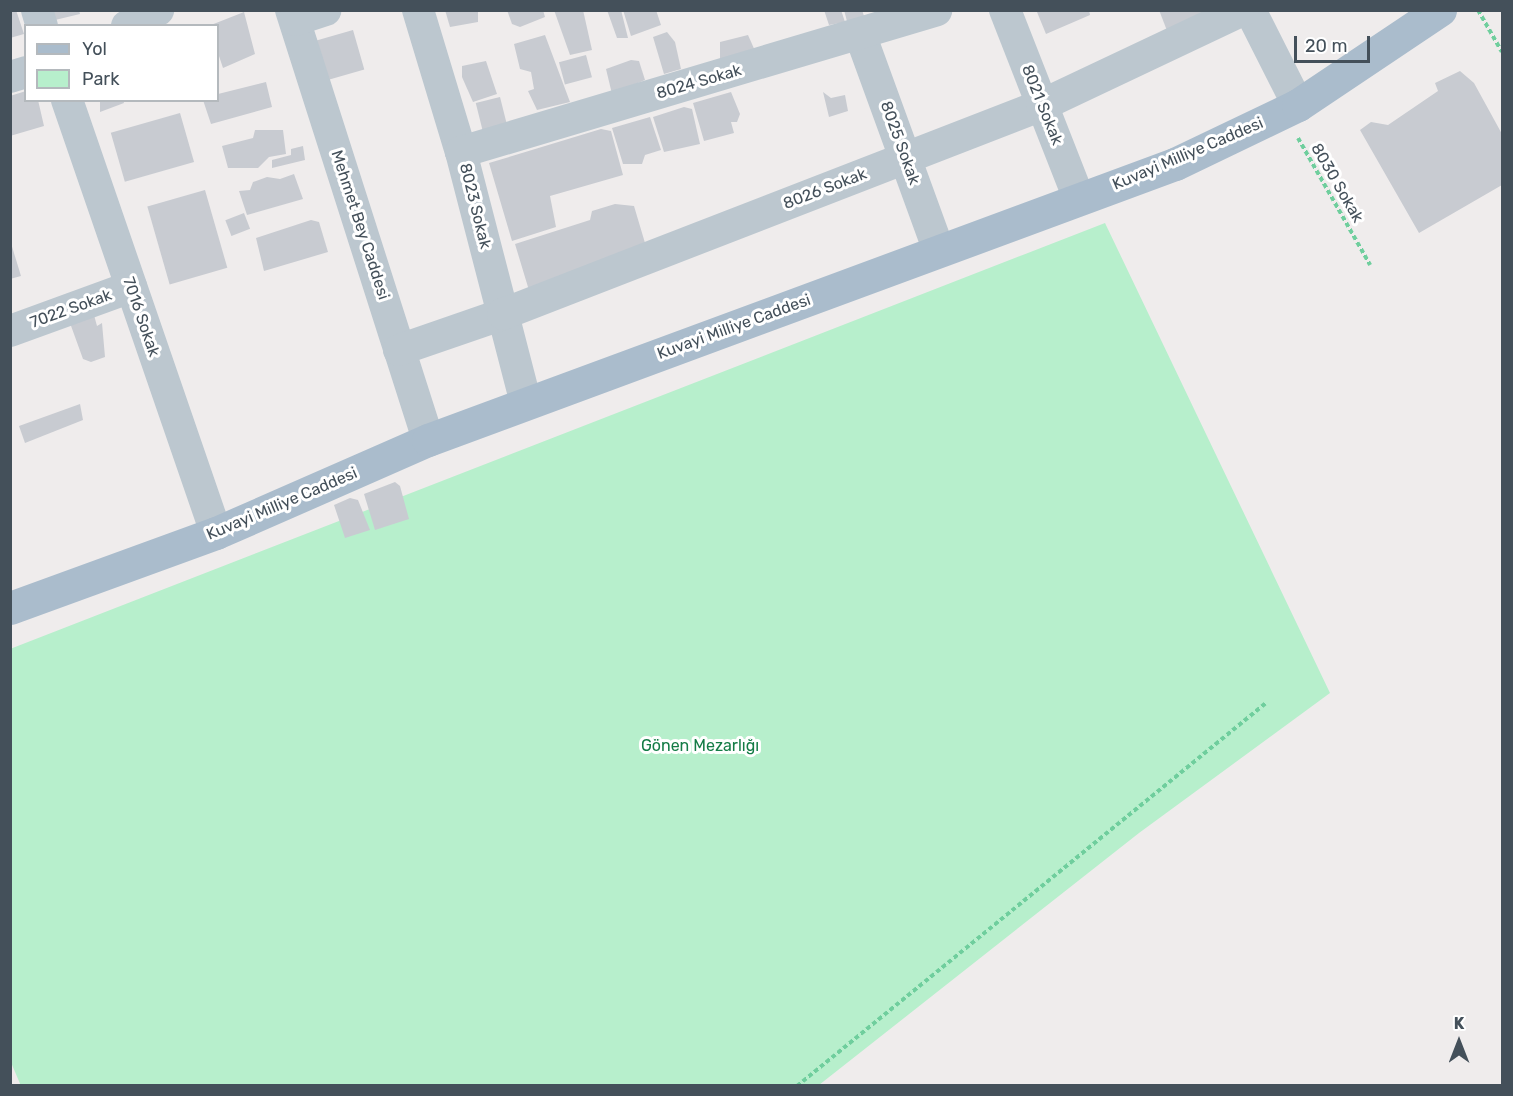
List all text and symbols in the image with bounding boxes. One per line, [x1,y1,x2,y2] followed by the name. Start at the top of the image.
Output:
[24,24,219,102] legend
[1297,24,1374,62] scale bar
[1305,35,1347,57] text: 20 m
[82,38,107,60] text: Yol
[654,61,744,103] street label: 8024 Sokak
[1017,62,1067,148] street label: 8021 Sokak
[82,68,119,90] text: Park
[876,99,924,187] street label: 8025 Sokak
[1110,114,1266,194] street label: Kuvayi Milliye Caddesi
[1307,140,1367,226] street label: 8030 Sokak
[327,148,393,302] street label: Mehmet Bey Caddesi
[455,161,495,251] street label: 8023 Sokak
[781,164,869,214] street label: 8026 Sokak
[118,275,164,359] street label: 7016 Sokak
[28,285,114,333] street label: 7022 Sokak
[655,290,813,364] street label: Kuvayi Milliye Caddesi
[204,464,360,544] street label: Kuvayi Milliye Caddesi
[641,736,759,756] park label: Gönen Mezarlığı
[1429,1012,1489,1072] north arrow
[1454,1014,1464,1033] text: K

